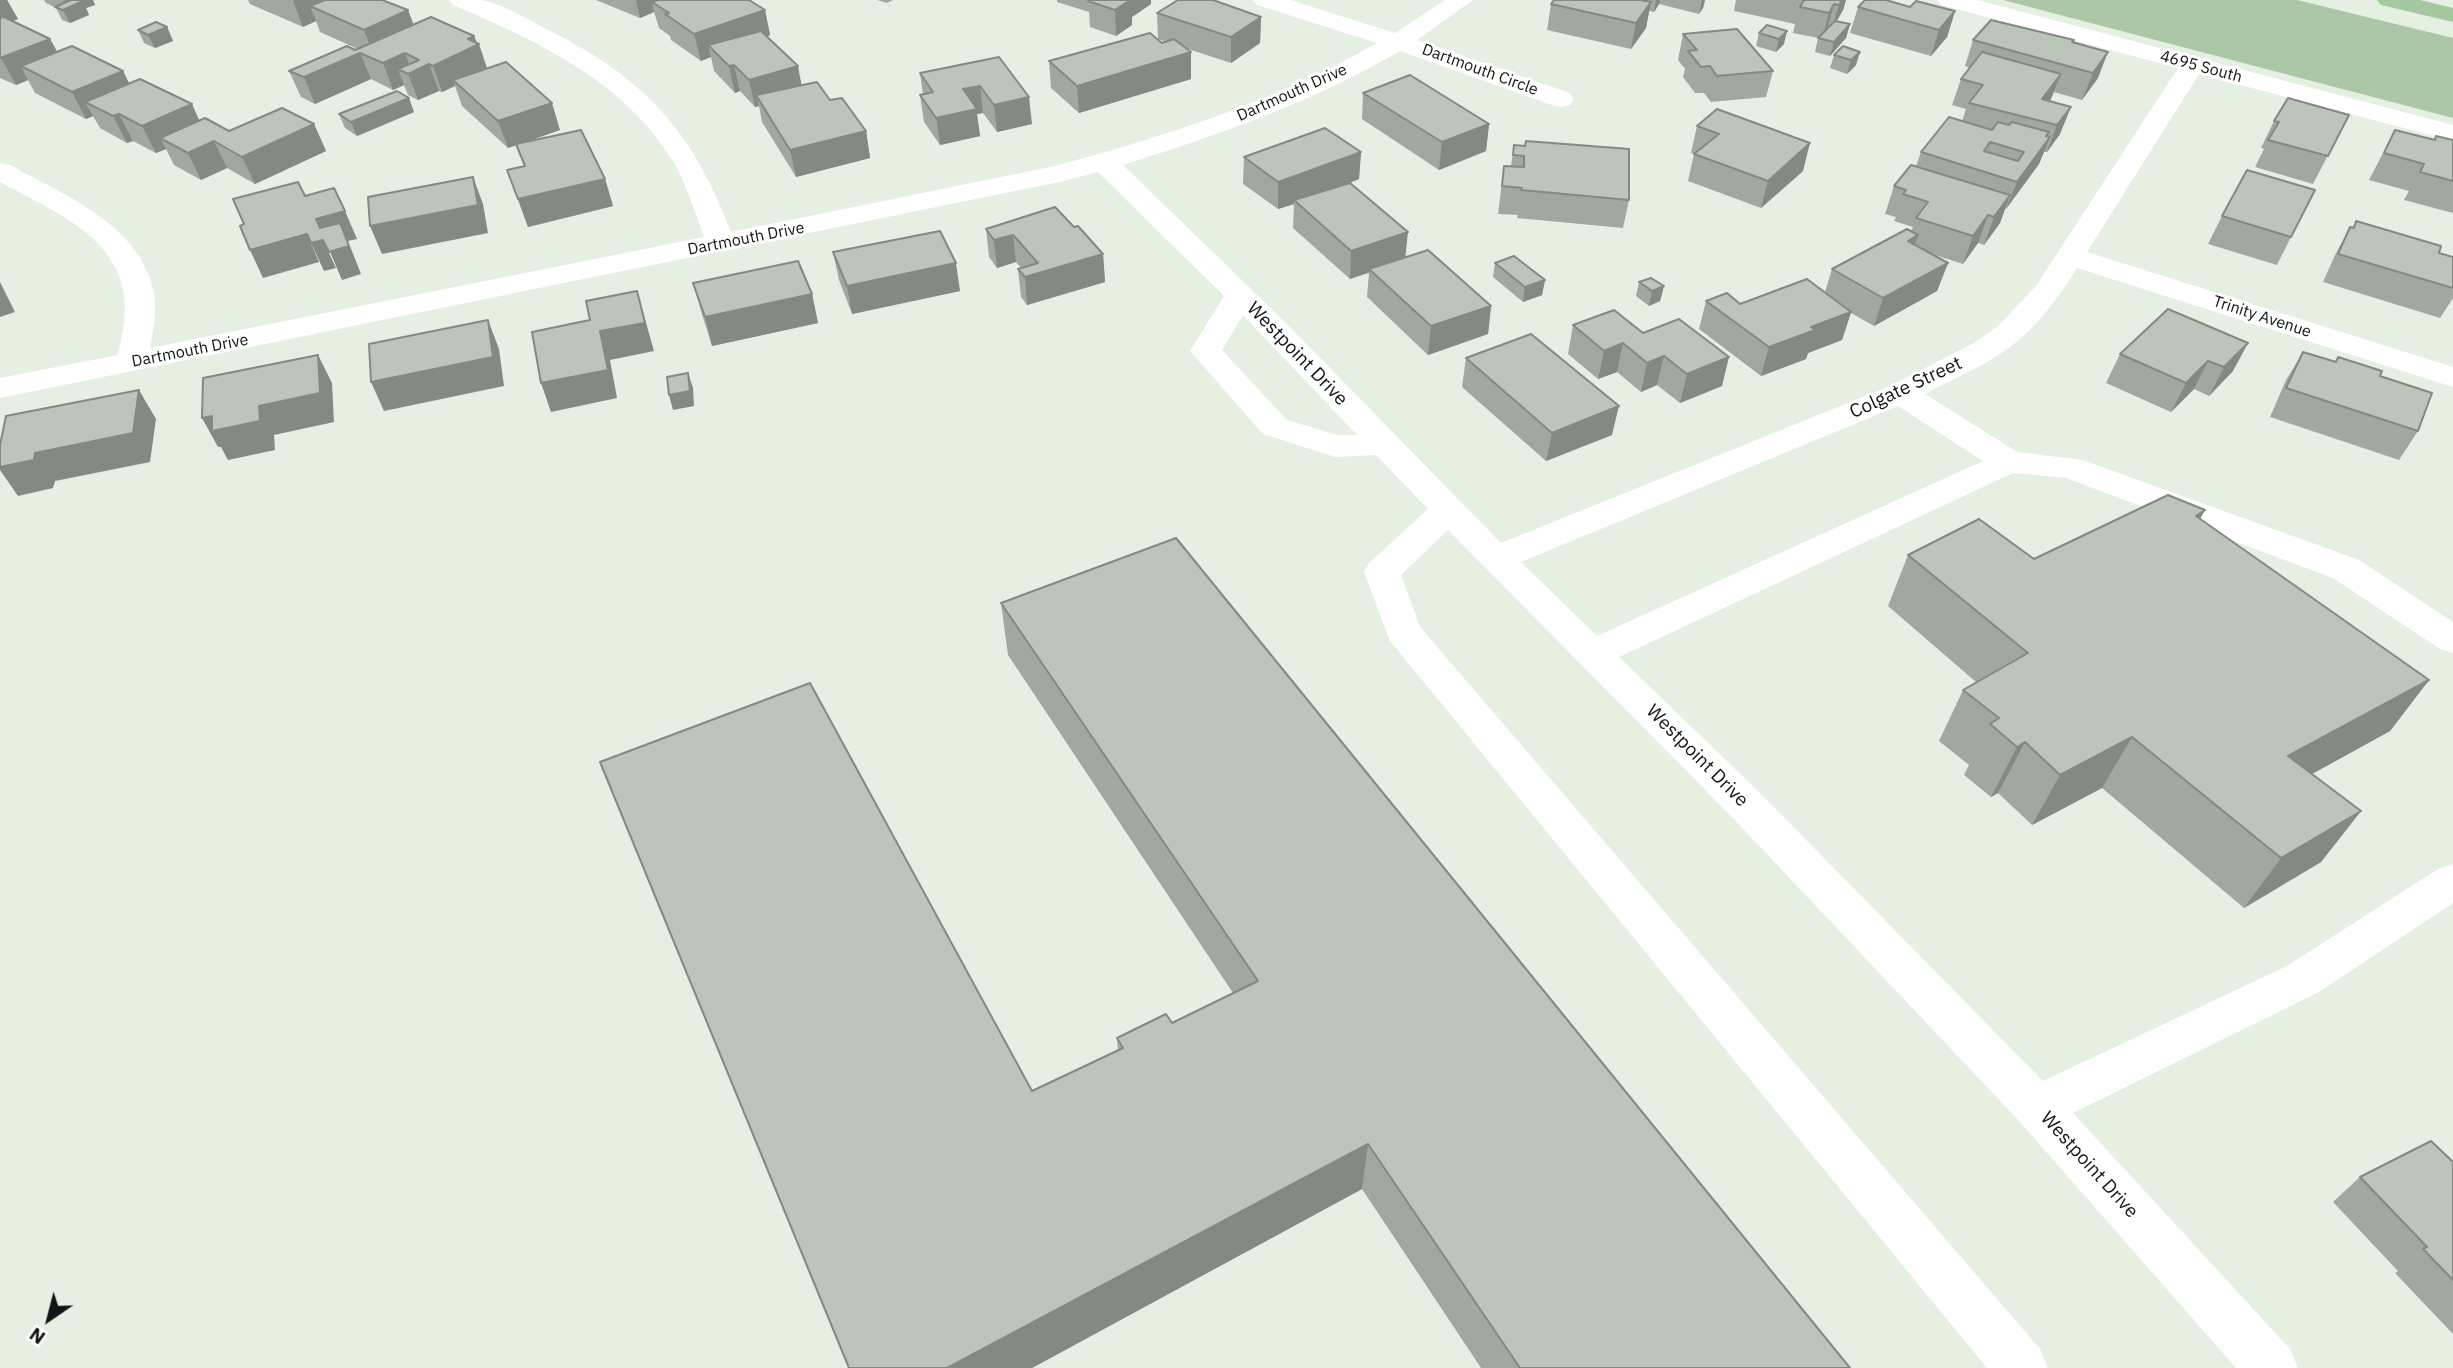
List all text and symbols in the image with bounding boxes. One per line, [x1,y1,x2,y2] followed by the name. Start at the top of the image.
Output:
[1419,40,1541,100] street label: Dartmouth Circle
[2158,47,2244,87] street label: 4695 South
[1234,60,1350,126] street label: Dartmouth Drive
[686,218,806,260] street label: Dartmouth Drive
[2210,292,2314,342] street label: Trinity Avenue
[1242,297,1352,411] street label: Westpoint Drive
[130,330,250,372] street label: Dartmouth Drive
[1846,352,1966,424] street label: Colgate Street
[1641,700,1753,812] street label: Westpoint Drive
[2035,1107,2143,1223] street label: Westpoint Drive
[14,1284,84,1354] north arrow
[24,1322,49,1350] text: N

